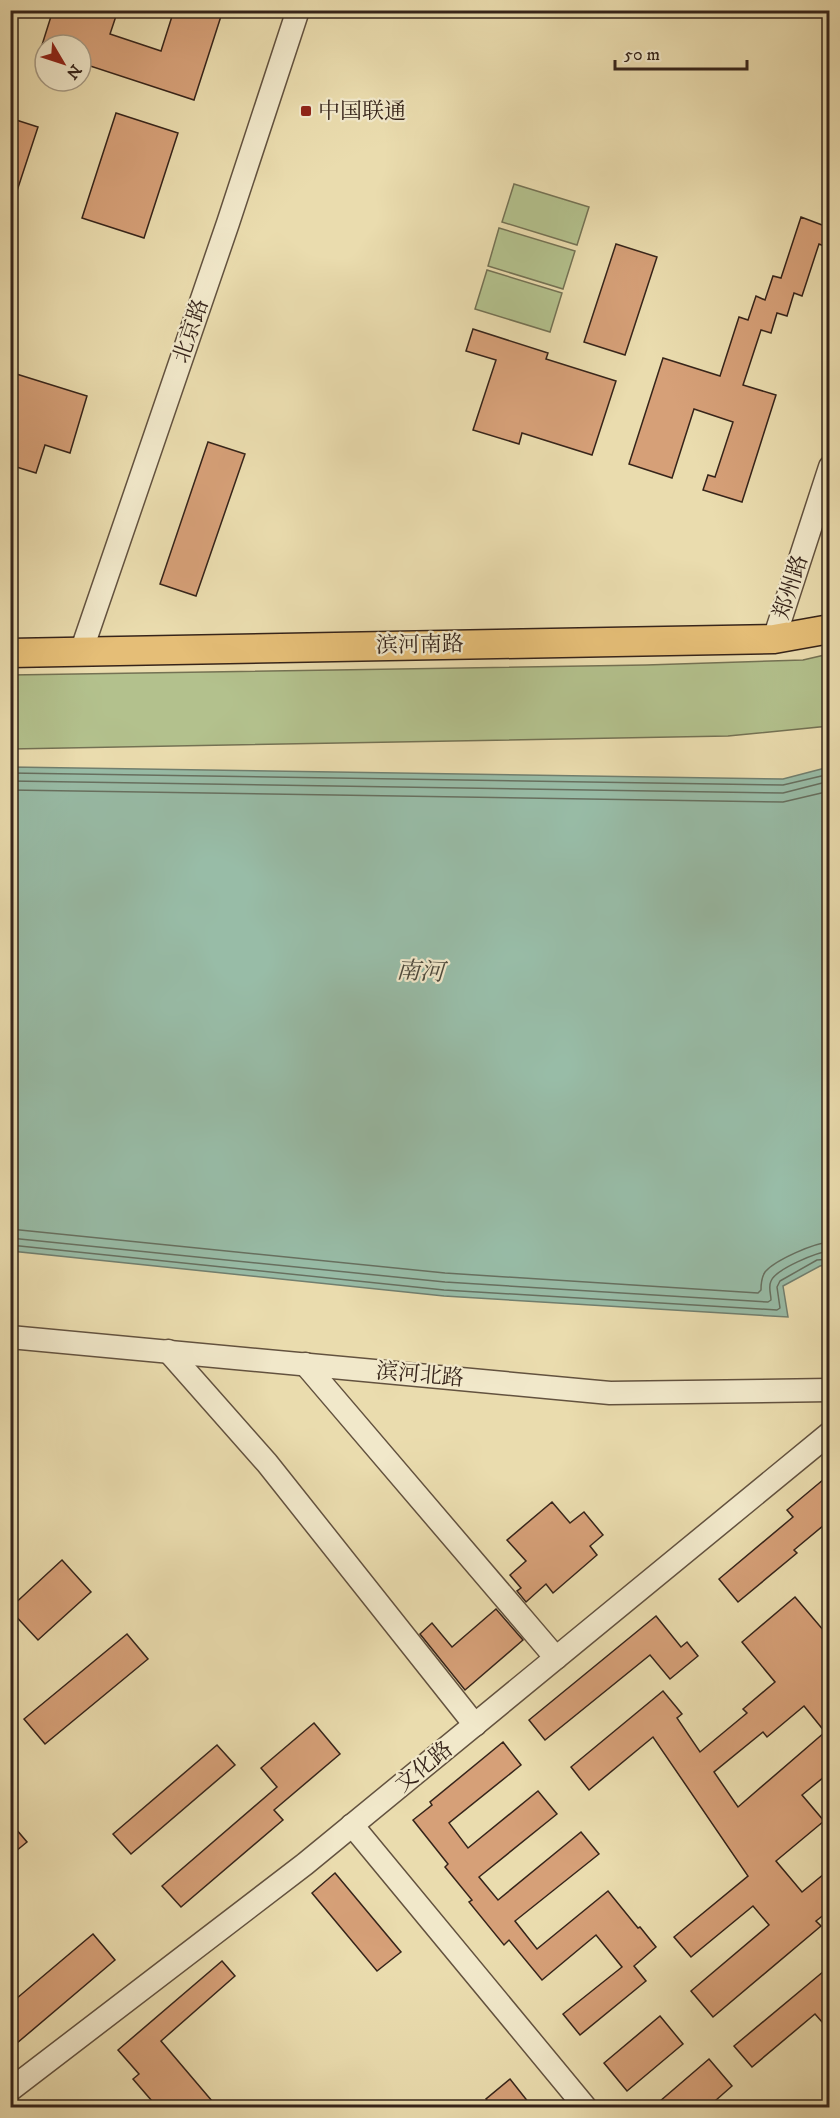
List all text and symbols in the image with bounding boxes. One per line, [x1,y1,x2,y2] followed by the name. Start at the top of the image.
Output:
[33,33,93,93] north arrow
[615,33,747,71] scale bar
[624,44,660,66] text: 50 m
[62,60,86,83] text: N
[318,98,406,125] place label: 中国联通
[299,104,313,118] marker: 中国联通
[167,295,215,367] street label: 北京路
[768,551,814,623] street label: 郑州路
[376,631,464,659] street label: 滨河南路
[395,956,449,988] water label: 南河
[375,1358,465,1392] street label: 滨河北路
[390,1736,458,1798] street label: 文化路

